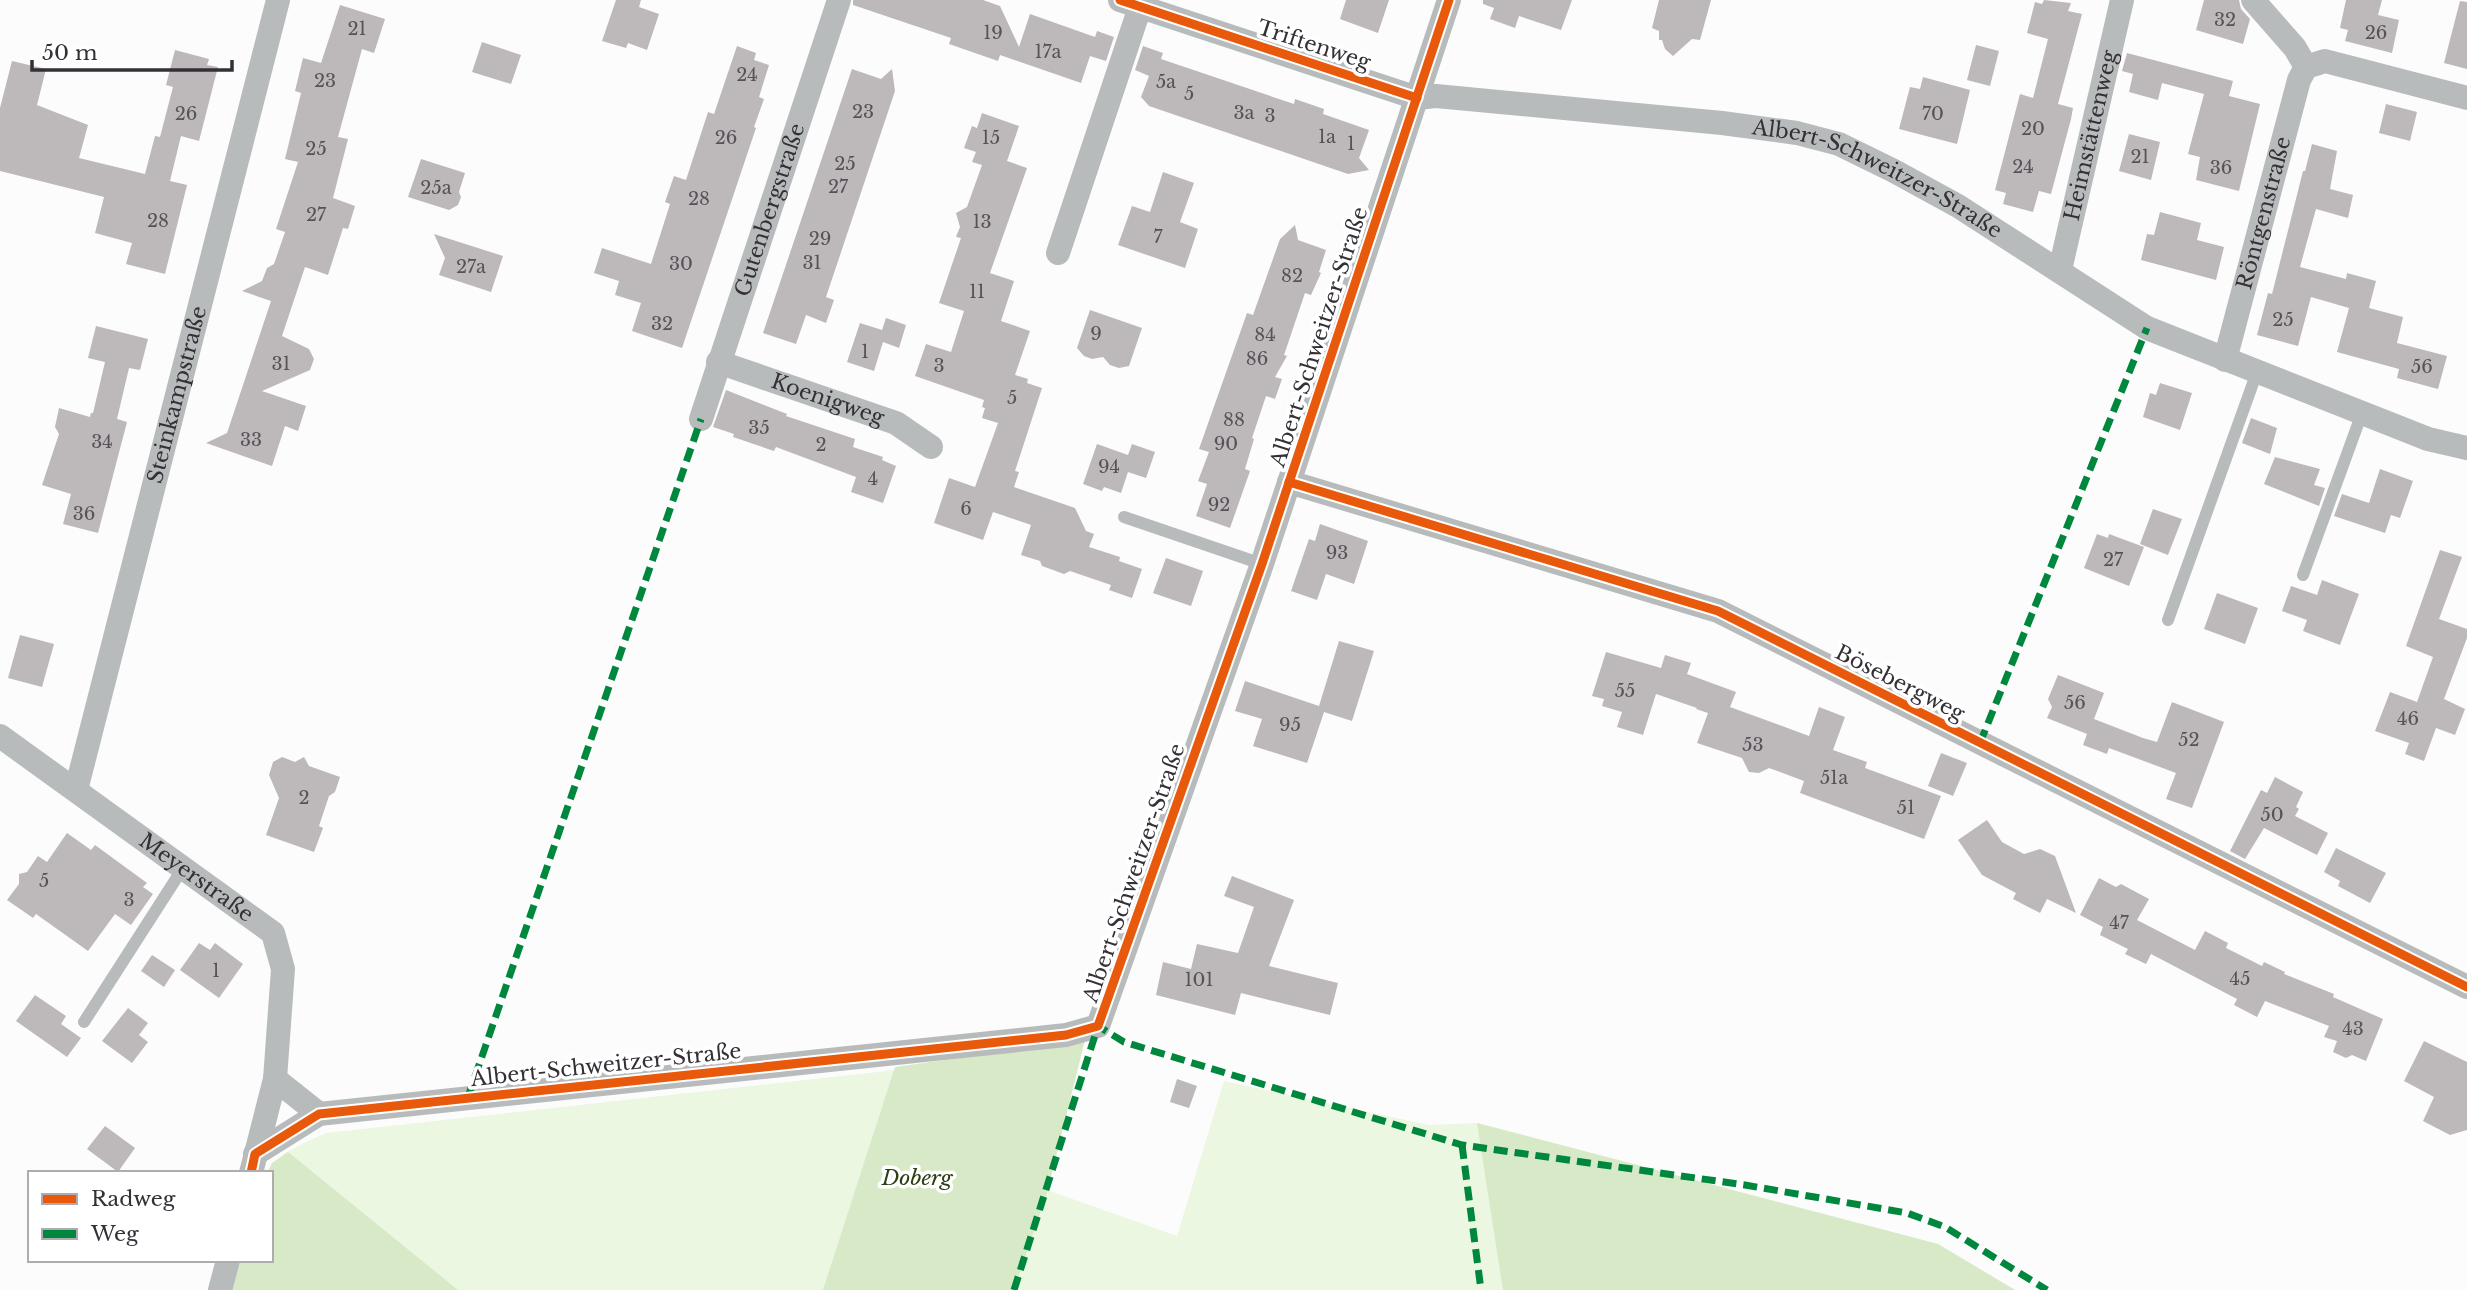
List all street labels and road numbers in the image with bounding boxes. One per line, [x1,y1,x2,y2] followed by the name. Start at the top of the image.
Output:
[1254,15,1374,76] street label: Triftenweg
[2059,47,2123,223] street label: Heimstättenweg
[1750,114,2007,244] street label: Albert-Schweitzer-Straße
[729,120,810,300] street label: Gutenbergstraße
[2231,134,2296,292] street label: Röntgenstraße
[1264,204,1373,471] street label: Albert-Schweitzer-Straße
[142,303,212,486] street label: Steinkampstraße
[768,368,888,431] street label: Koenigweg
[1831,639,1969,727] street label: Bösebergweg
[1077,740,1191,1007] street label: Albert-Schweitzer-Straße
[134,828,258,928] street label: Meyerstraße
[468,1038,743,1092] street label: Albert-Schweitzer-Straße

